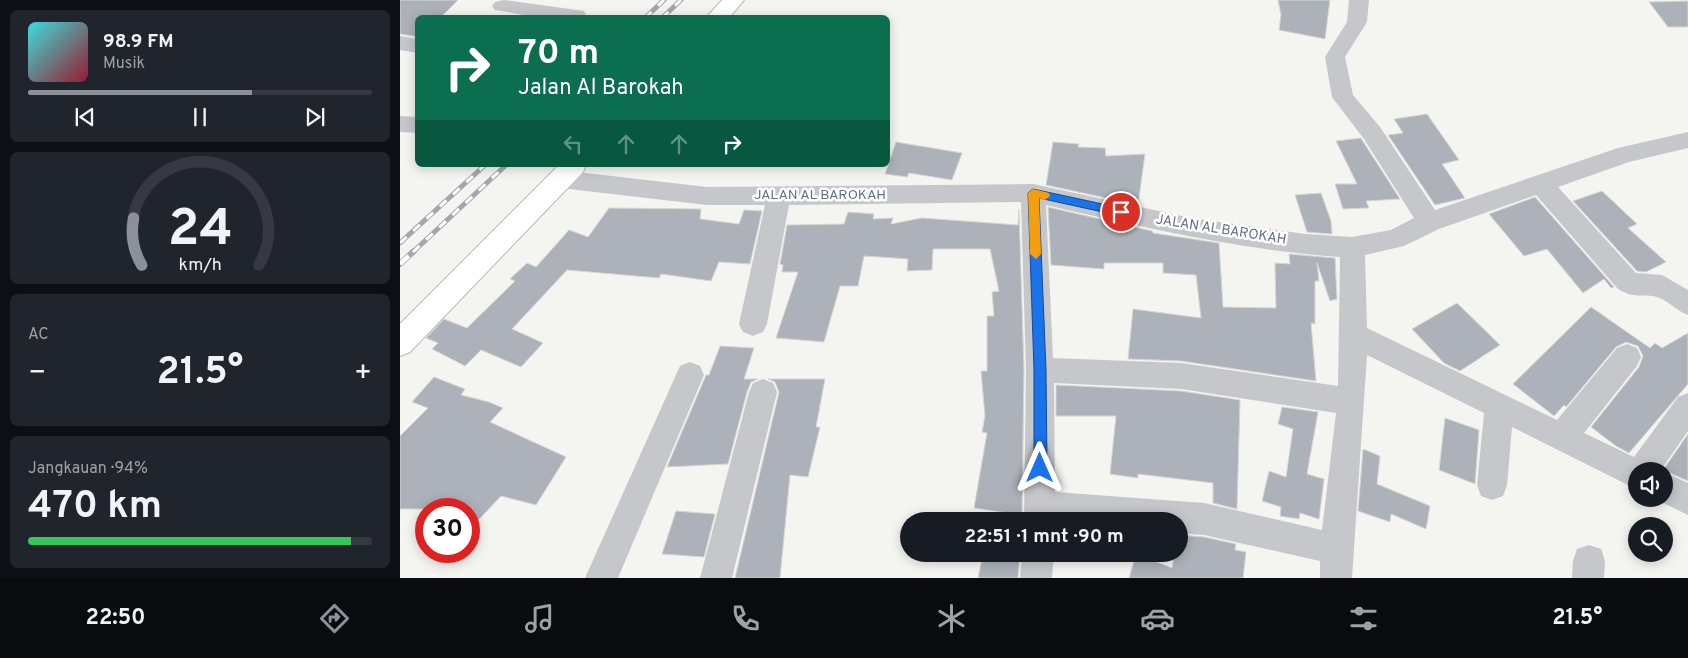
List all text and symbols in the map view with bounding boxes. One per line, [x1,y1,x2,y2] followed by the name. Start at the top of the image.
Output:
[103,30,174,54] text: 98.9 FM
[518,32,599,76] text: 70 m
[435,35,500,100] icon: right
[103,54,145,74] text: Musik
[518,75,684,102] text: Jalan Al Barokah
[71,103,99,131] icon: previous
[186,103,214,131] icon: pause
[301,103,329,131] icon: next
[559,130,587,158] icon: left
[612,130,640,158] icon: ahead
[665,130,693,158] icon: ahead
[718,130,746,158] icon: right
[754,187,886,204] street label: JALAN AL BAROKAH
[1100,191,1142,233] pin
[167,198,233,264] text: 24
[1107,198,1135,226] icon: arrive
[1154,211,1288,249] street label: JALAN AL BAROKAH
[178,254,222,277] text: km/h
[28,325,49,345] text: AC
[157,349,243,398] text: 21.5°
[28,356,46,392] text: −
[354,356,372,392] text: +
[1013,441,1065,493] position arrow
[28,459,148,479] text: Jangkauan · 94%
[1628,462,1673,562] map controls
[1628,462,1673,507] button: sound
[28,483,162,532] text: 470 km
[415,498,480,563] speed limit sign: 30
[1628,517,1673,562] button: search
[964,525,1124,549] text: 22:51 · 1 mnt · 90 m
[317,601,352,636] icon: directions
[522,601,557,636] icon: music
[728,601,763,636] icon: phone
[934,601,969,636] icon: climate
[1140,601,1175,636] icon: car
[1346,601,1381,636] icon: filters
[85,605,146,632] text: 22:50
[1552,605,1602,632] text: 21.5°

